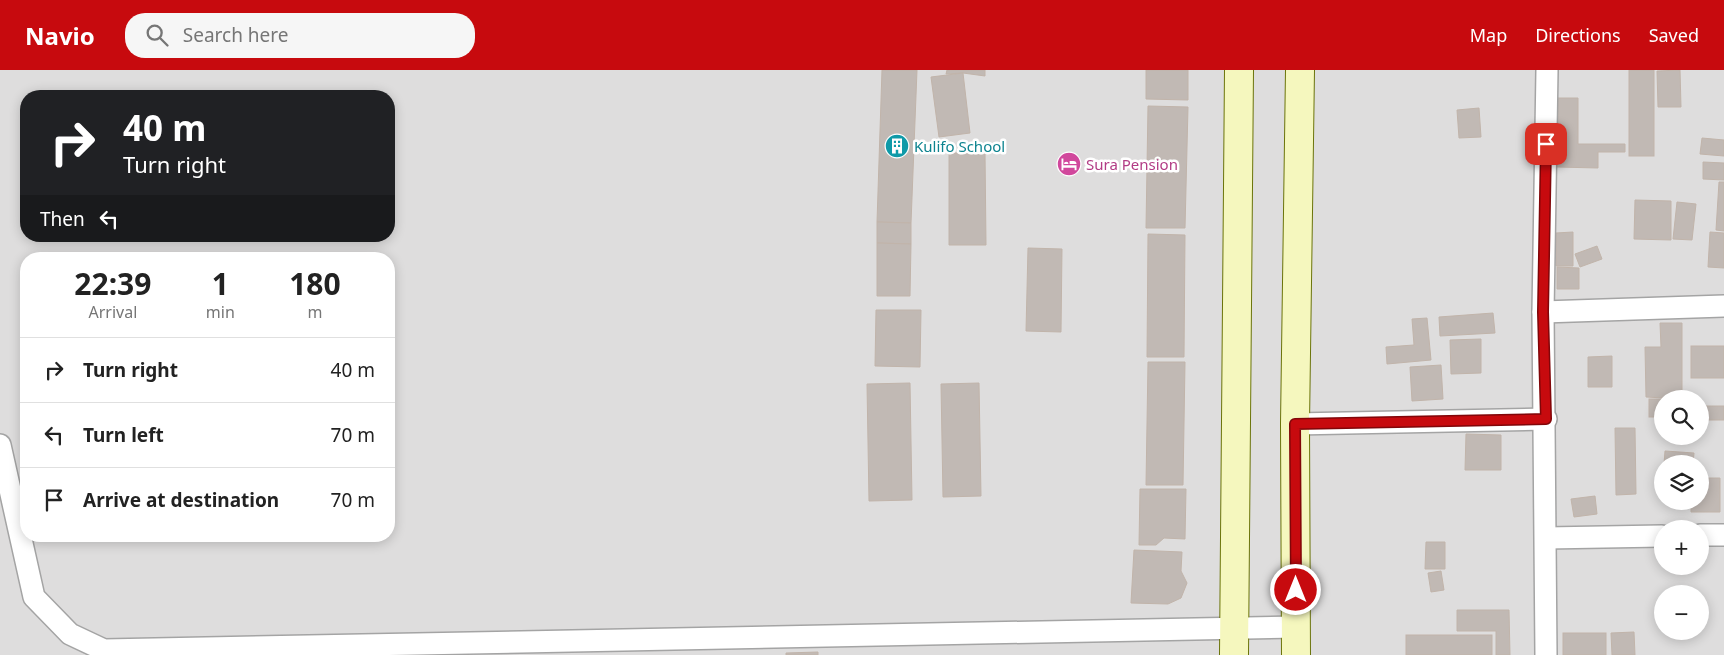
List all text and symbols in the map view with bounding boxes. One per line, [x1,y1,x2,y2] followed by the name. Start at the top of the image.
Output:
[125,13,475,58] search box
[25,19,95,52] text: Navio
[143,21,171,49] icon: search
[183,22,289,48] text: Search here
[1470,23,1507,47] text: Map
[1535,23,1621,47] text: Directions
[1649,23,1699,47] text: Saved
[123,104,206,151] text: 40 m
[40,110,105,175] icon: right
[1525,123,1567,165] pin
[1532,130,1560,158] icon: arrive
[884,133,910,159] building icon: Kulifo School
[914,136,1005,156] place label: Kulifo School
[123,149,226,179] text: Turn right
[1056,151,1082,177] hotel icon: Sura Pension
[1086,154,1178,174] place label: Sura Pension
[95,205,123,233] icon: left
[40,206,85,232] text: Then
[74,263,151,304] text: 22:39
[212,263,229,304] text: 1
[289,263,341,304] text: 180
[88,301,137,323] text: Arrival
[206,301,235,323] text: min
[307,301,322,323] text: m
[40,356,68,384] icon: right
[83,357,178,383] text: Turn right
[331,357,375,383] text: 40 m
[1654,390,1709,640] map controls
[1654,390,1709,445] button: search
[40,421,68,449] icon: left
[83,422,164,448] text: Turn left
[331,422,375,448] text: 70 m
[1654,455,1709,510] button: layers
[40,486,68,514] icon: arrive
[83,487,279,513] text: Arrive at destination
[331,487,375,513] text: 70 m
[1654,520,1709,575] button: +
[1269,563,1321,615] position arrow
[1654,585,1709,640] button: −

